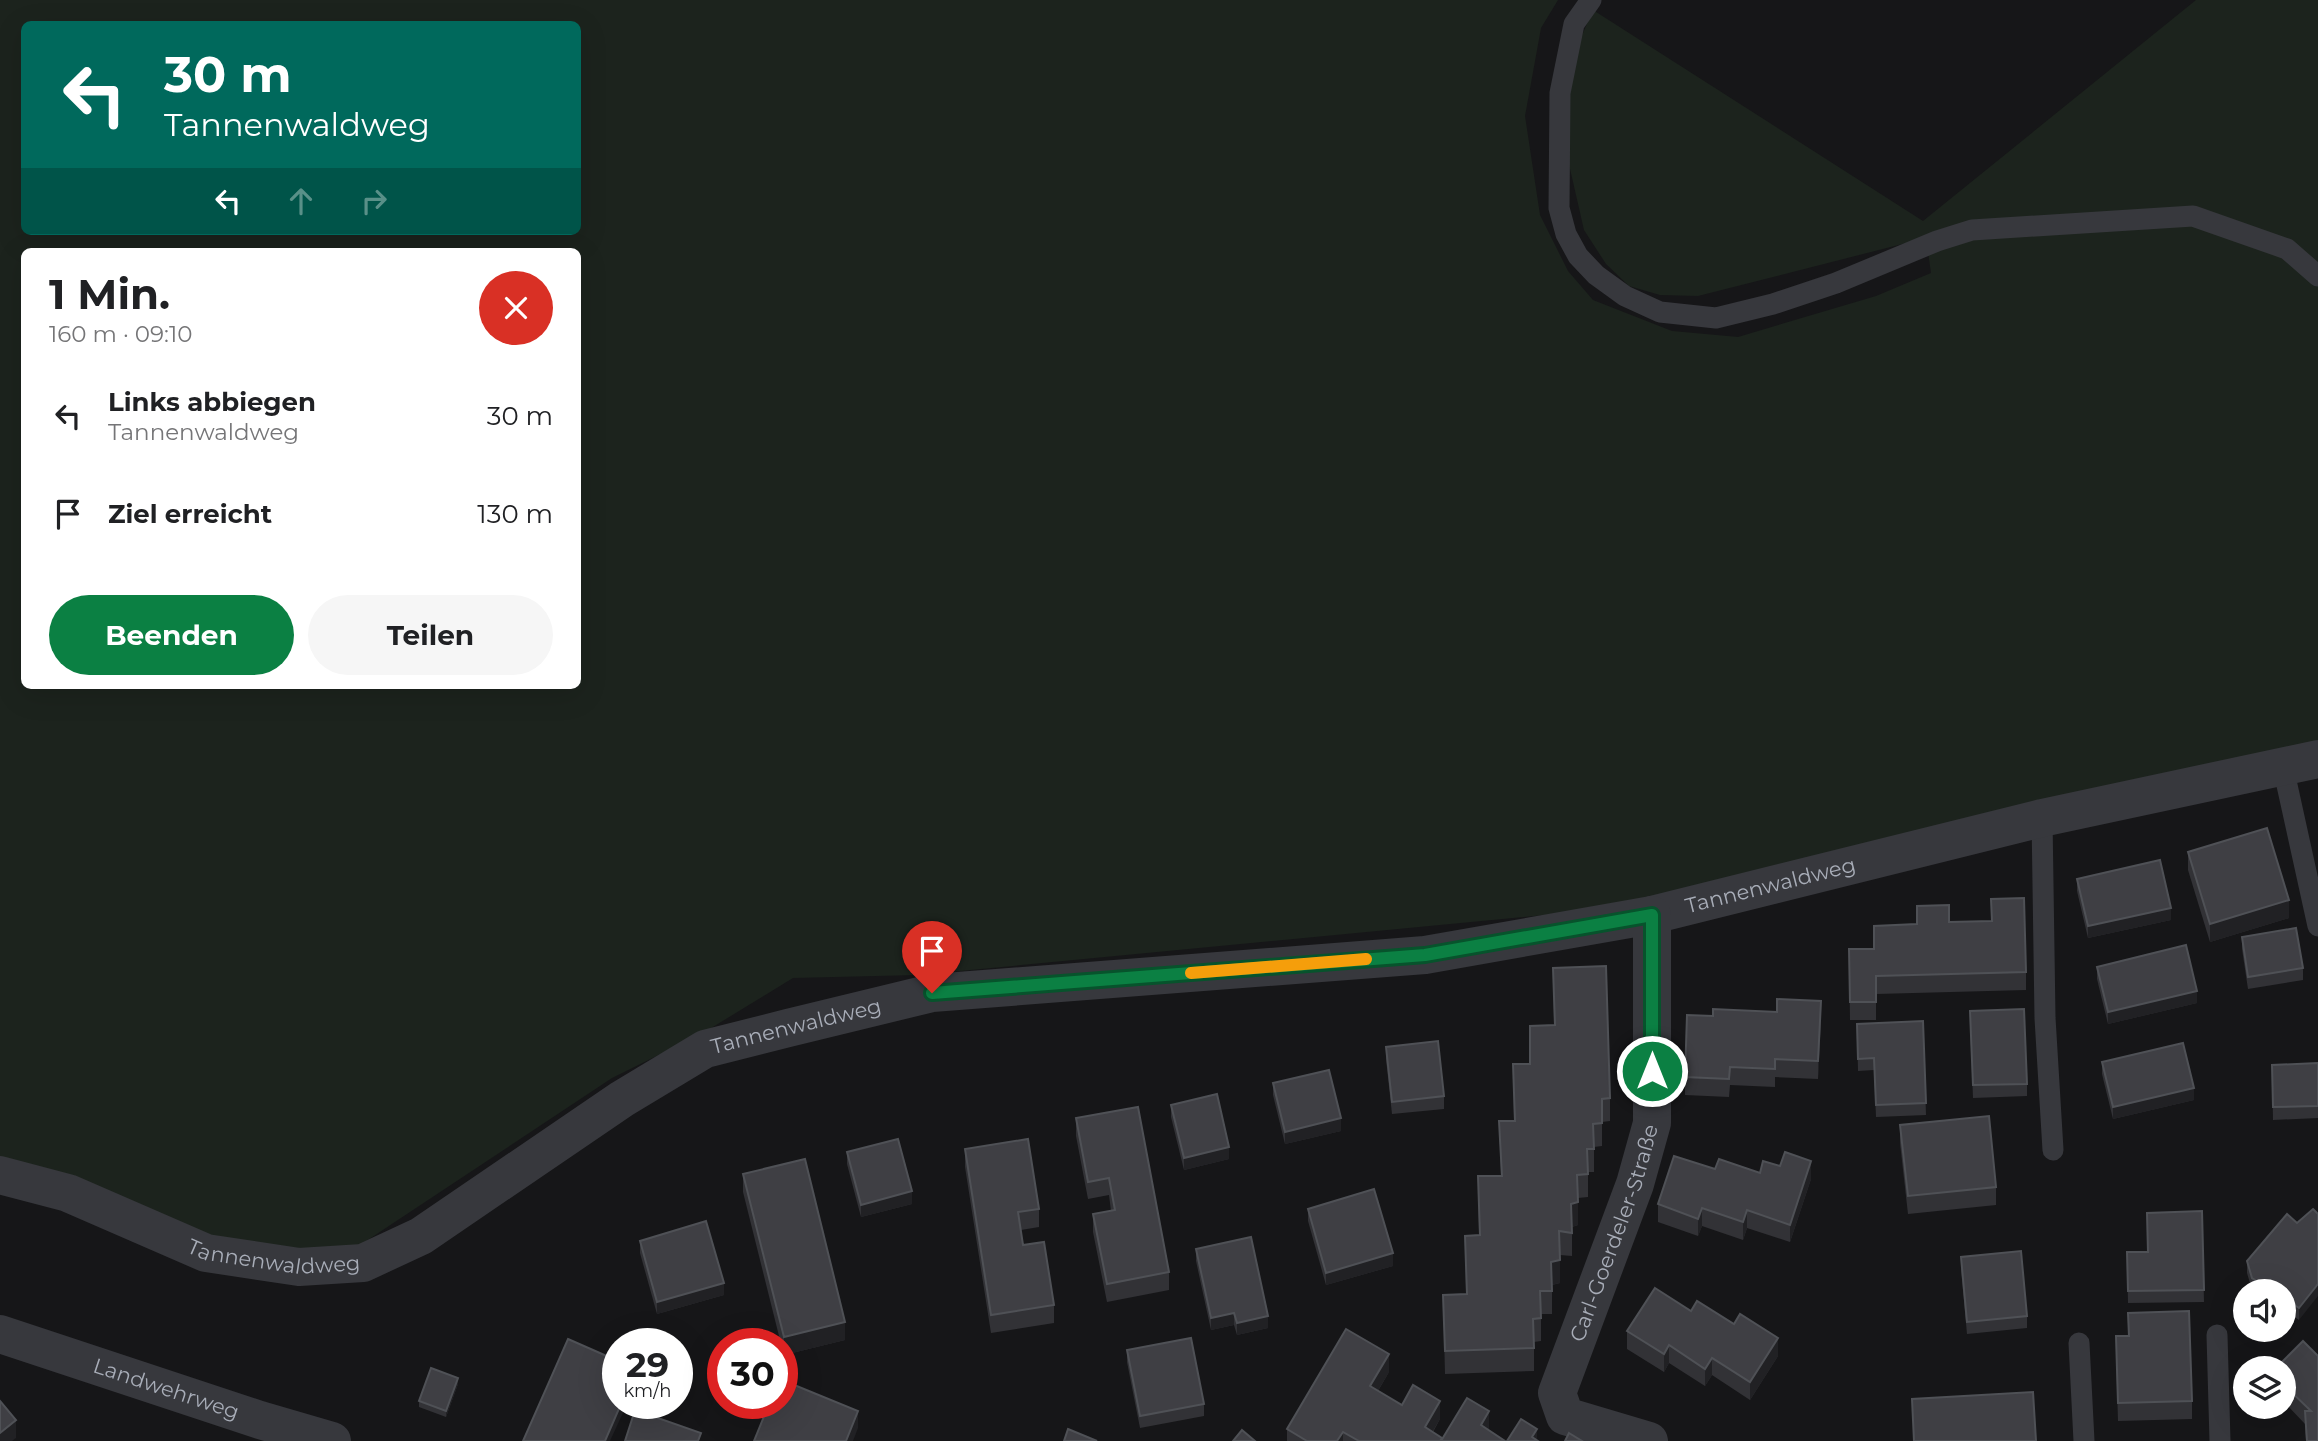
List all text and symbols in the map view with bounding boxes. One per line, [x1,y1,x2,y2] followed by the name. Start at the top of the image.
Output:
[164,45,292,104] text: 30 m
[49,49,140,140] icon: left
[164,105,430,144] text: Tannenwaldweg
[209,182,247,220] icon: left
[282,182,320,220] icon: ahead
[355,182,393,220] icon: right
[49,268,170,320] text: 1 Min.
[479,271,553,345] button: close
[49,320,192,348] text: 160 m · 09:10
[108,386,316,418] text: Links abbiegen
[49,397,87,435] icon: left
[487,400,553,432] text: 30 m
[108,418,299,446] text: Tannenwaldweg
[49,495,87,533] icon: arrive
[108,498,272,530] text: Ziel erreicht
[477,498,553,530] text: 130 m
[49,595,294,675] button: Beenden
[308,595,553,675] button: Teilen
[1683,852,1858,918] street label: Tannenwaldweg
[902,921,962,993] pin
[913,932,951,970] icon: arrive
[708,993,884,1059] street label: Tannenwaldweg
[1615,1034,1689,1108] position arrow
[1564,1121,1663,1345] street label: Carl-Goerdeler-Straße
[184,1233,361,1279] street label: Tannenwaldweg
[2233,1279,2296,1419] map controls
[2233,1279,2296,1342] button: sound
[707,1328,798,1419] speed limit sign: 30
[626,1343,669,1386] text: 29
[90,1353,243,1424] street label: Landwehrweg
[2233,1356,2296,1419] button: layers
[623,1380,672,1402] text: km/h

